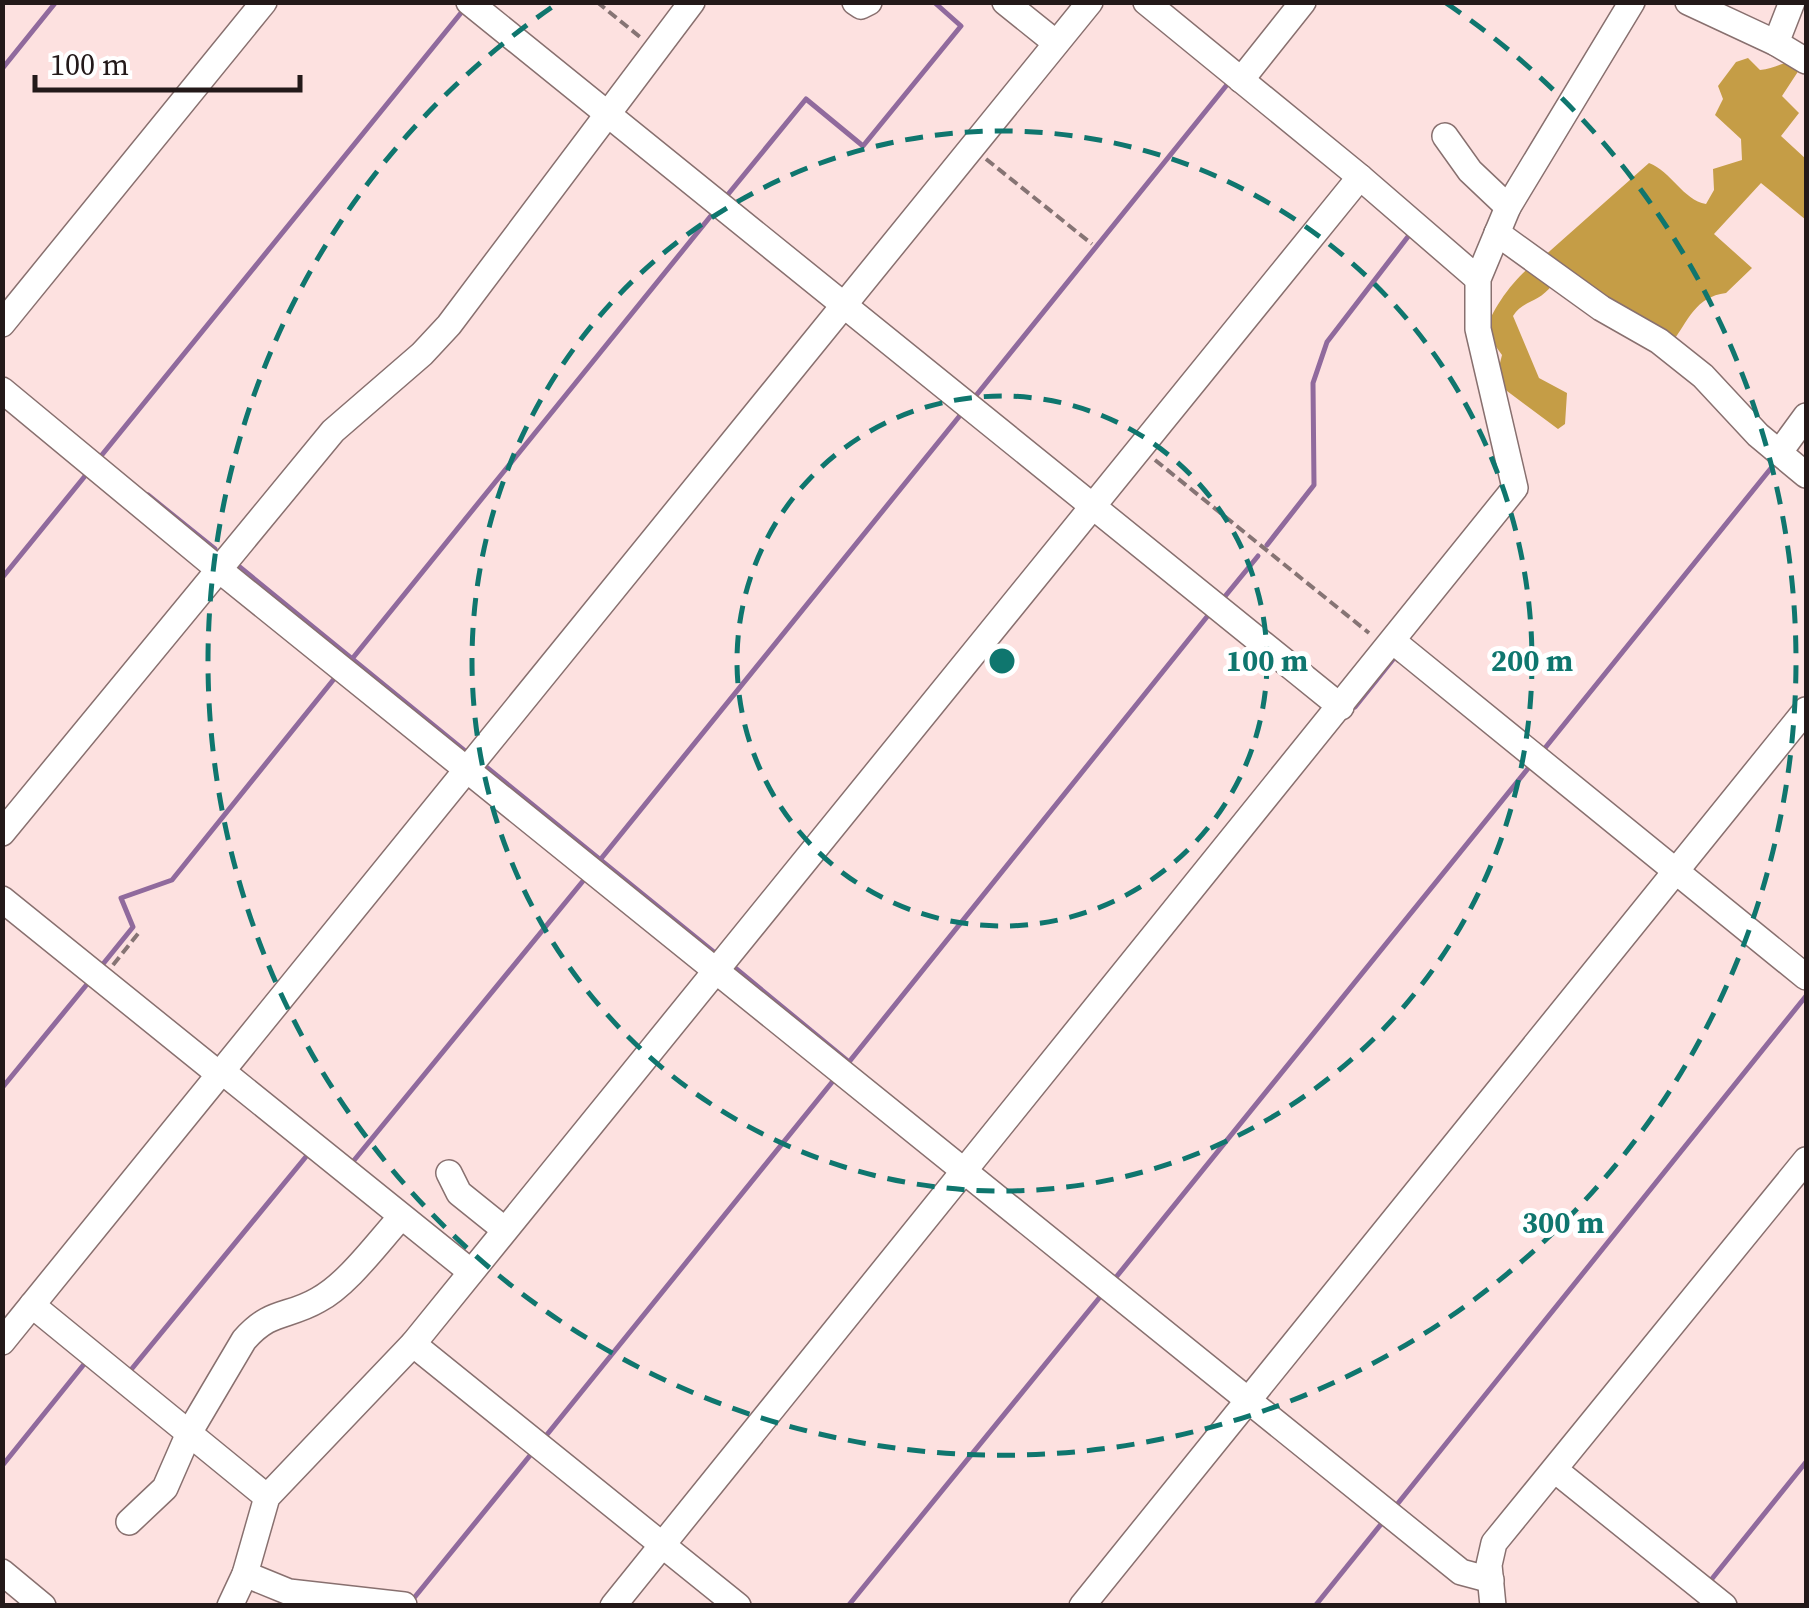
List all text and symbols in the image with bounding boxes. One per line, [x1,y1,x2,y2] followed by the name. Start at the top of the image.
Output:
[35,30,300,92] scale bar
[50,44,129,85] text: 100 m
[1226,640,1308,681] text: 100 m
[1491,640,1573,681] text: 200 m
[984,643,1020,679] centre of rings
[1522,1202,1604,1243] text: 300 m

